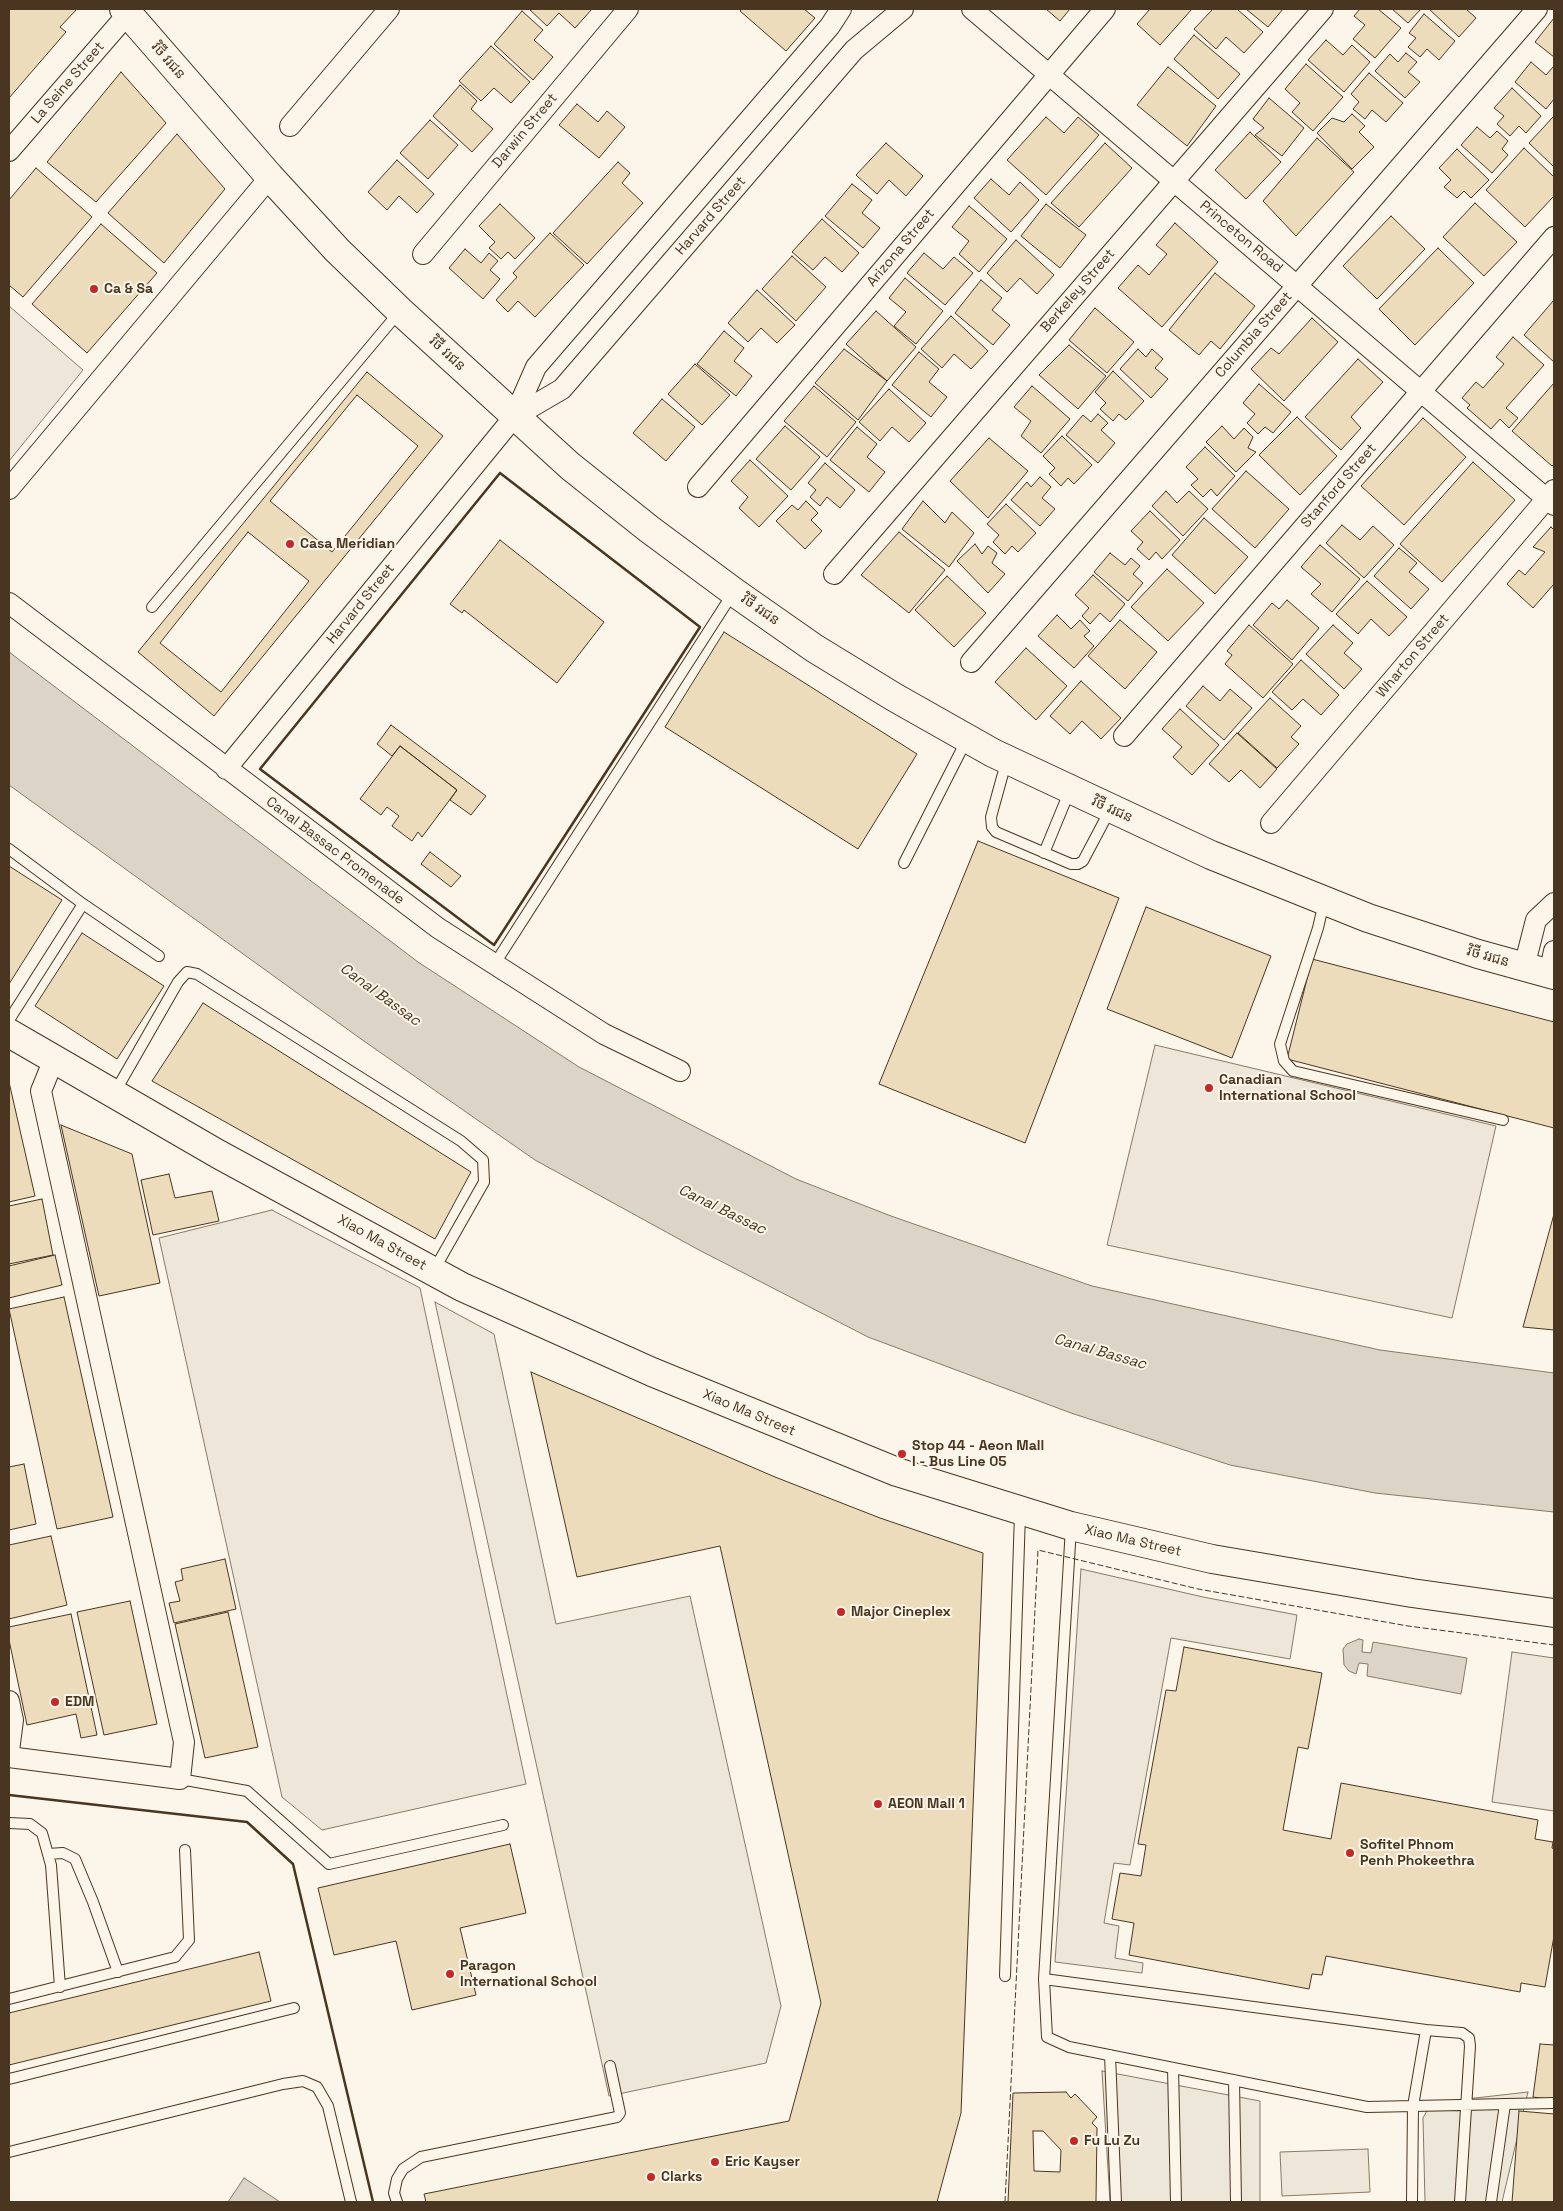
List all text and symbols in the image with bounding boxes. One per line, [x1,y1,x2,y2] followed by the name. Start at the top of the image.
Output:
[28,39,108,127] street label: La Seine Street
[147,39,189,83] street label: វិថី វរជន
[489,90,561,172] street label: Darwin Street
[672,173,750,259] street label: Harvard Street
[1196,197,1286,277] street label: Princeton Road
[864,206,938,290] street label: Arizona Street
[1037,246,1119,336] street label: Berkeley Street
[104,281,153,297] place label: Ca & Sa
[88,283,100,295] marker: Ca & Sa
[1212,289,1296,381] street label: Columbia Street
[425,333,469,375] street label: វិថី វរជន
[1298,440,1380,532] street label: Stanford Street
[300,536,395,552] place label: Casa Meridian
[284,538,296,550] marker: Casa Meridian
[324,561,398,647] street label: Harvard Street
[737,591,783,629] street label: វិថី វរជន
[1373,611,1453,701] street label: Wharton Street
[1089,793,1135,827] street label: វិថី វរជន
[263,794,407,908] street label: Canal Bassac Promenade
[1465,943,1511,971] street label: វិថី វរជន
[336,960,424,1030] water label: Canal Bassac
[1219,1072,1356,1104] place label: Canadian International School
[1203,1082,1215,1094] marker: Canadian International School
[675,1181,769,1239] water label: Canal Bassac
[335,1212,429,1274] street label: Xiao Ma Street
[1052,1330,1148,1374] water label: Canal Bassac
[700,1386,798,1440] street label: Xiao Ma Street
[912,1438,1044,1470] place label: Stop 44 - Aeon Mall I - Bus Line 05
[896,1448,908,1460] marker: Stop 44 - Aeon Mall I - Bus Line 05
[1083,1522,1183,1560] street label: Xiao Ma Street
[851,1604,951,1620] place label: Major Cineplex
[835,1606,847,1618] marker: Major Cineplex
[65,1694,94,1710] place label: EDM
[49,1696,61,1708] marker: EDM
[888,1796,965,1812] place label: AEON Mall 1
[872,1798,884,1810] marker: AEON Mall 1
[1360,1837,1475,1870] place label: Sofitel Phnom Penh Phokeethra
[1344,1847,1356,1859] marker: Sofitel Phnom Penh Phokeethra
[460,1958,597,1990] place label: Paragon International School
[444,1968,456,1980] marker: Paragon International School
[1084,2133,1140,2149] place label: Fu Lu Zu
[1068,2135,1080,2147] marker: Fu Lu Zu
[725,2154,800,2170] place label: Eric Kayser
[709,2156,721,2168] marker: Eric Kayser
[661,2169,702,2185] place label: Clarks
[645,2171,657,2183] marker: Clarks

